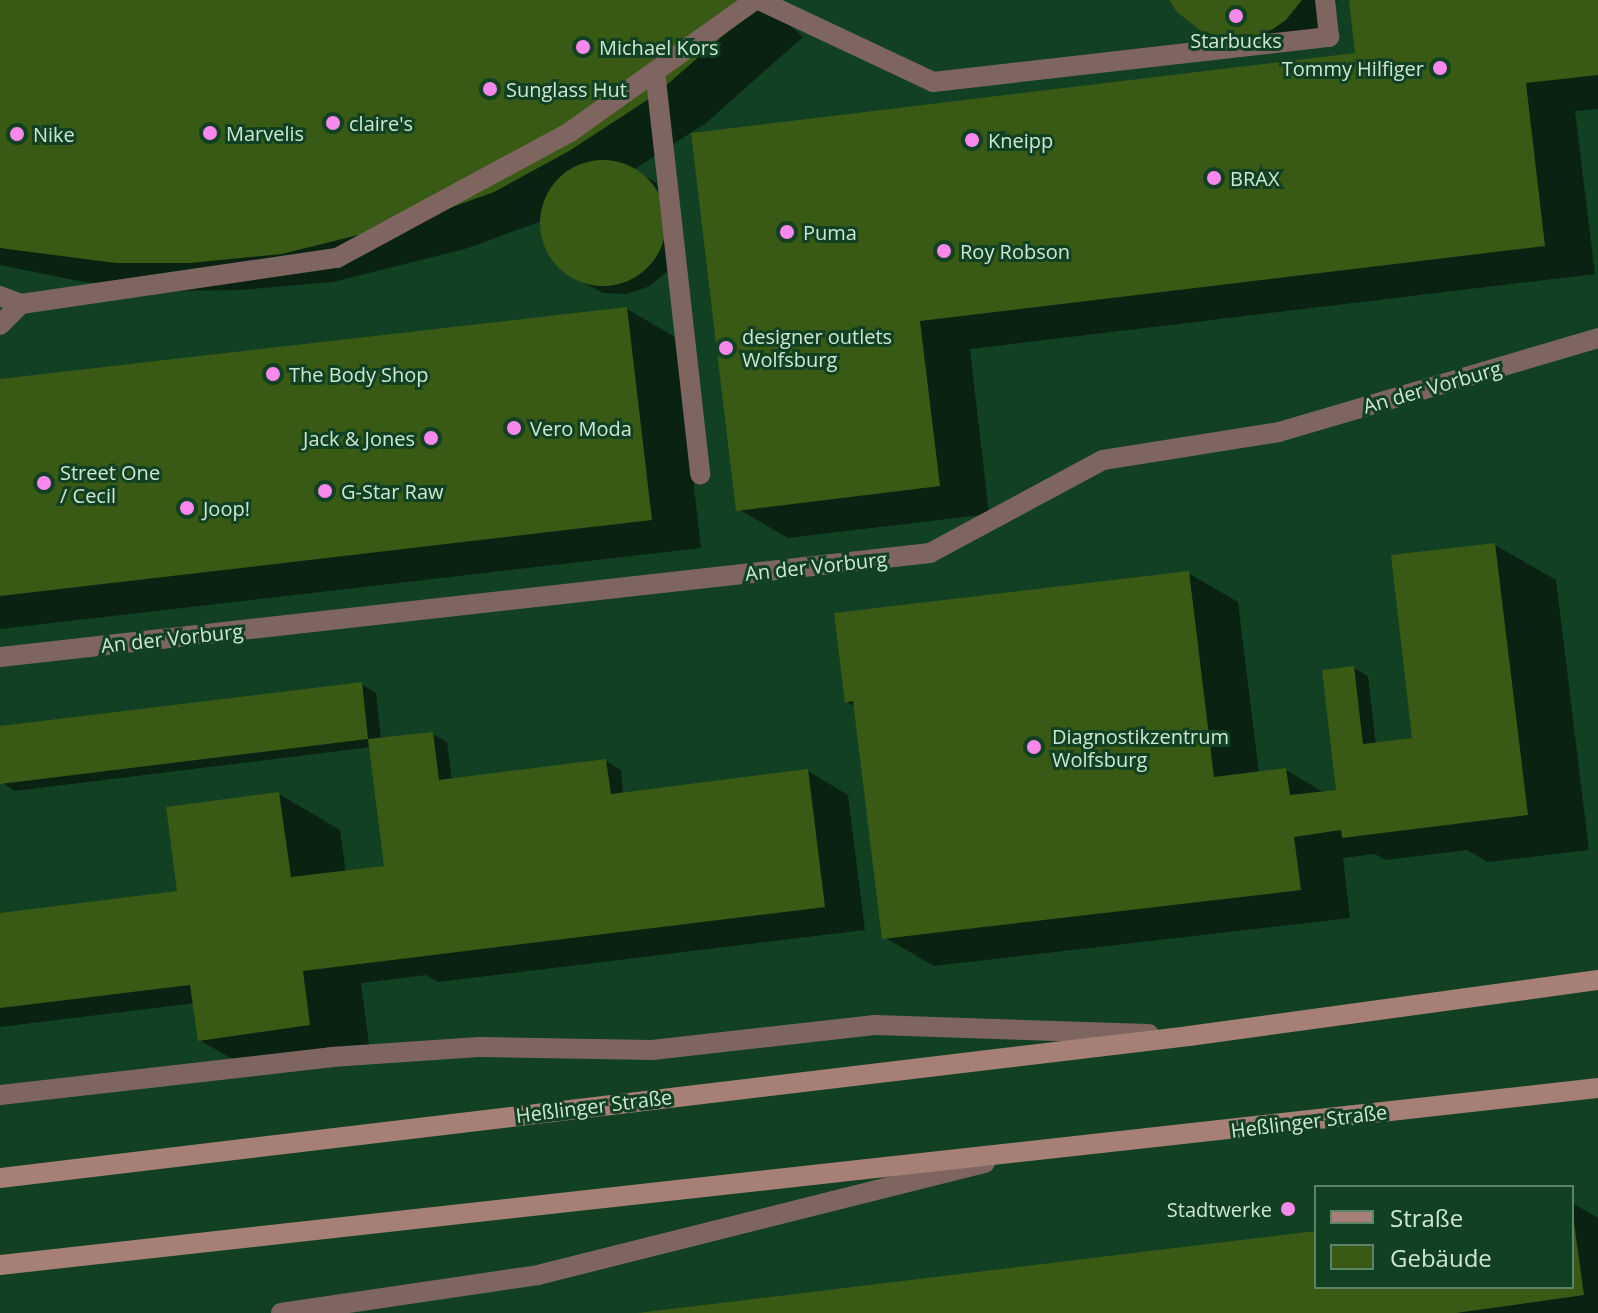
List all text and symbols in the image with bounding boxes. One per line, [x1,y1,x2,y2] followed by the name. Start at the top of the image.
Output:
[1227,7,1245,25] marker: Starbucks
[1190,28,1282,52] place label: Starbucks
[599,35,718,59] place label: Michael Kors
[574,38,592,56] marker: Michael Kors
[1282,56,1424,80] place label: Tommy Hilfiger
[1431,59,1449,77] marker: Tommy Hilfiger
[506,77,627,101] place label: Sunglass Hut
[481,80,499,98] marker: Sunglass Hut
[349,111,413,135] place label: claire's
[324,114,342,132] marker: claire's
[226,121,304,145] place label: Marvelis
[33,122,75,146] place label: Nike
[201,124,219,142] marker: Marvelis
[8,125,26,143] marker: Nike
[988,128,1053,152] place label: Kneipp
[963,131,981,149] marker: Kneipp
[1230,166,1279,190] place label: BRAX
[1205,169,1223,187] marker: BRAX
[803,220,857,244] place label: Puma
[778,223,796,241] marker: Puma
[960,239,1070,263] place label: Roy Robson
[935,242,953,260] marker: Roy Robson
[742,324,892,371] place label: designer outlets Wolfsburg
[717,339,735,357] marker: designer outlets Wolfsburg
[1360,356,1504,418] street label: An der Vorburg
[289,362,429,386] place label: The Body Shop
[264,365,282,383] marker: The Body Shop
[530,416,632,440] place label: Vero Moda
[505,419,523,437] marker: Vero Moda
[303,426,415,450] place label: Jack & Jones
[422,429,440,447] marker: Jack & Jones
[60,460,160,507] place label: Street One / Cecil
[35,474,53,492] marker: Street One / Cecil
[341,479,444,503] place label: G-Star Raw
[316,482,334,500] marker: G-Star Raw
[203,496,250,520] place label: Joop!
[178,499,196,517] marker: Joop!
[744,547,888,585] street label: An der Vorburg
[100,619,244,657] street label: An der Vorburg
[1052,724,1229,771] place label: Diagnostikzentrum Wolfsburg
[1023,736,1045,758] marker: Diagnostikzentrum Wolfsburg
[514,1085,674,1127] street label: Heßlinger Straße
[1229,1100,1389,1142] street label: Heßlinger Straße
[1314,1185,1574,1289] legend
[1167,1197,1272,1221] place label: Stadtwerke
[1279,1200,1297,1218] marker: Stadtwerke
[1390,1201,1463,1234] text: Straße
[1390,1241,1492,1274] text: Gebäude

